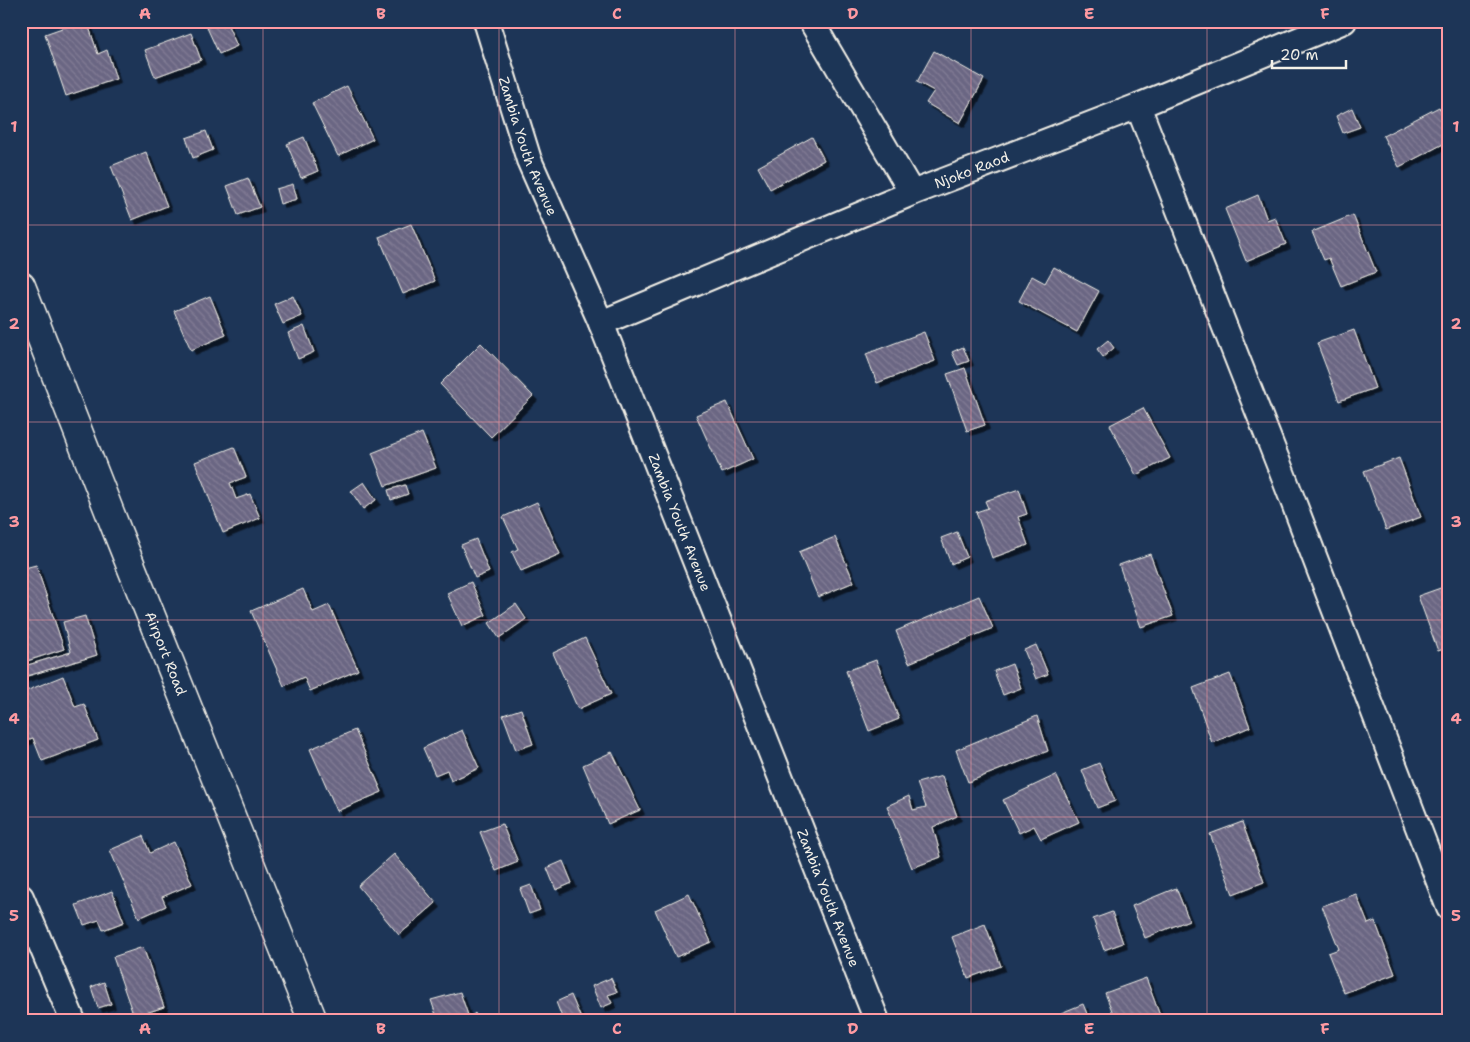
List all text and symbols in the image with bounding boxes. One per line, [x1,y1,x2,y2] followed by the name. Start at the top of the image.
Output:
[139,3,151,24] text: A
[376,3,386,24] text: B
[612,3,622,24] text: C
[847,3,859,24] text: D
[1084,3,1094,24] text: E
[1320,3,1330,24] text: F
[1272,38,1346,70] scale bar
[1280,45,1319,65] text: 20 m
[495,74,561,218] street label: Zambia Youth Avenue
[10,116,18,137] text: 1
[1452,116,1460,137] text: 1
[932,147,1012,193] street label: Njoko Raod
[8,313,20,334] text: 2
[1450,313,1462,334] text: 2
[644,451,715,594] street label: Zambia Youth Avenue
[8,511,20,532] text: 3
[1450,511,1462,532] text: 3
[141,609,191,698] street label: Airport Road
[8,708,20,729] text: 4
[1450,708,1462,729] text: 4
[793,826,864,970] street label: Zambia Youth Avenue
[9,905,19,926] text: 5
[1451,905,1461,926] text: 5
[139,1018,151,1039] text: A
[376,1018,386,1039] text: B
[612,1018,622,1039] text: C
[847,1018,859,1039] text: D
[1084,1018,1094,1039] text: E
[1320,1018,1330,1039] text: F

